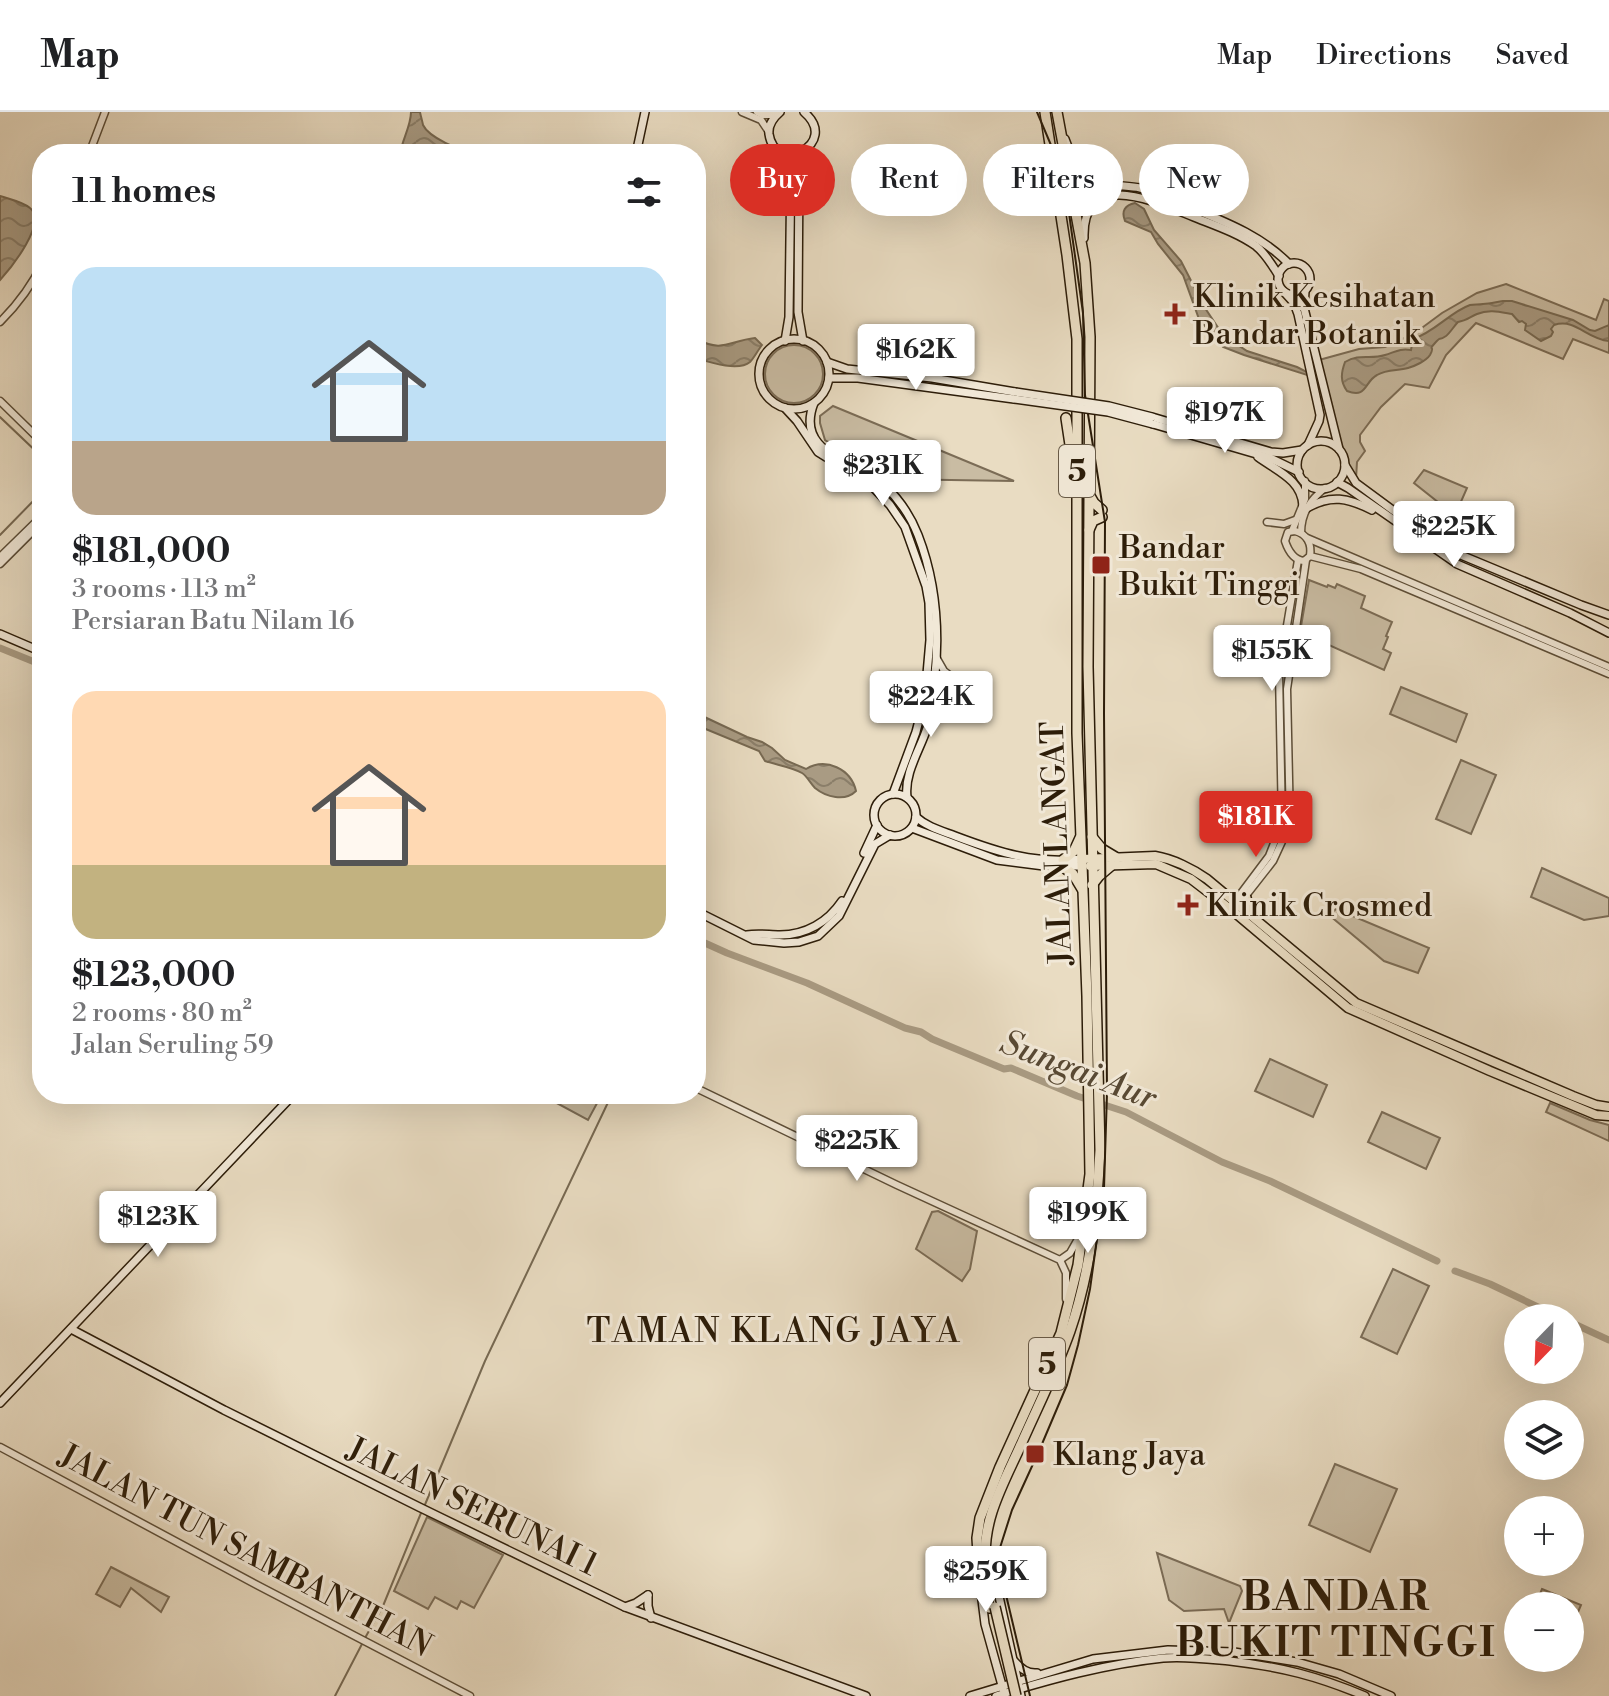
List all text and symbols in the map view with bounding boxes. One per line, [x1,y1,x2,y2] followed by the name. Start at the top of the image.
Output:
[40,32,120,79] text: Map
[1217,38,1272,73] text: Map
[1316,38,1451,73] text: Directions
[1495,38,1569,73] text: Saved
[730,144,835,216] chip: Buy
[851,144,967,216] chip: Rent
[983,144,1123,216] chip: Filters
[1139,144,1249,216] chip: New
[622,170,666,214] icon: filters
[72,171,216,213] text: 11 homes
[1192,277,1436,354] place label: Klinik Kesihatan Bandar Botanik
[1164,303,1186,325] marker: Klinik Kesihatan Bandar Botanik
[297,319,441,463] icon: home
[860,324,972,392] pin: $162K
[876,334,956,366] text: $162K
[1169,387,1281,455] pin: $197K
[1185,397,1265,429] text: $197K
[827,440,939,508] pin: $231K
[1059,445,1095,497] road number: 5
[843,450,923,482] text: $231K
[1398,501,1510,569] pin: $225K
[1411,511,1497,543] text: $225K
[1118,528,1300,605] place label: Bandar Bukit Tinggi
[72,531,230,573] text: $181,000
[1090,554,1112,576] marker: Bandar Bukit Tinggi
[72,573,256,605] text: 3 rooms · 113 m²
[72,605,355,637] text: Persiaran Batu Nilam 16
[1216,625,1328,693] pin: $155K
[1231,635,1313,667] text: $155K
[875,671,987,739] pin: $224K
[888,681,974,713] text: $224K
[1033,720,1081,966] street label: JALAN LANGAT
[297,743,441,887] icon: home
[1200,791,1312,859] pin: $181K
[1217,801,1295,833] text: $181K
[1206,886,1432,926] place label: Klinik Crosmed
[1177,894,1199,916] marker: Klinik Crosmed
[72,955,236,997] text: $123,000
[72,997,252,1029] text: 2 rooms · 80 m²
[994,1022,1163,1120] water label: Sungai Aur
[72,1029,273,1061] text: Jalan Seruling 59
[801,1115,913,1183] pin: $225K
[814,1125,900,1157] text: $225K
[1032,1187,1144,1255] pin: $199K
[102,1191,214,1259] pin: $123K
[1047,1197,1129,1229] text: $199K
[117,1201,199,1233] text: $123K
[1504,1304,1584,1384] north arrow
[1504,1304,1584,1672] map controls
[587,1311,962,1353] district label: TAMAN KLANG JAYA
[1029,1338,1065,1390] road number: 5
[1504,1400,1584,1480] button: layers
[340,1428,605,1585] street label: JALAN SERUNAI 1
[52,1435,439,1666] street label: JALAN TUN SAMBANTHAN
[1053,1435,1206,1475] place label: Klang Jaya
[1024,1443,1046,1465] marker: Klang Jaya
[1504,1496,1584,1576] button: +
[930,1546,1042,1614] pin: $259K
[943,1556,1029,1588] text: $259K
[1175,1573,1497,1669] district label: BANDAR BUKIT TINGGI
[1504,1592,1584,1672] button: −

